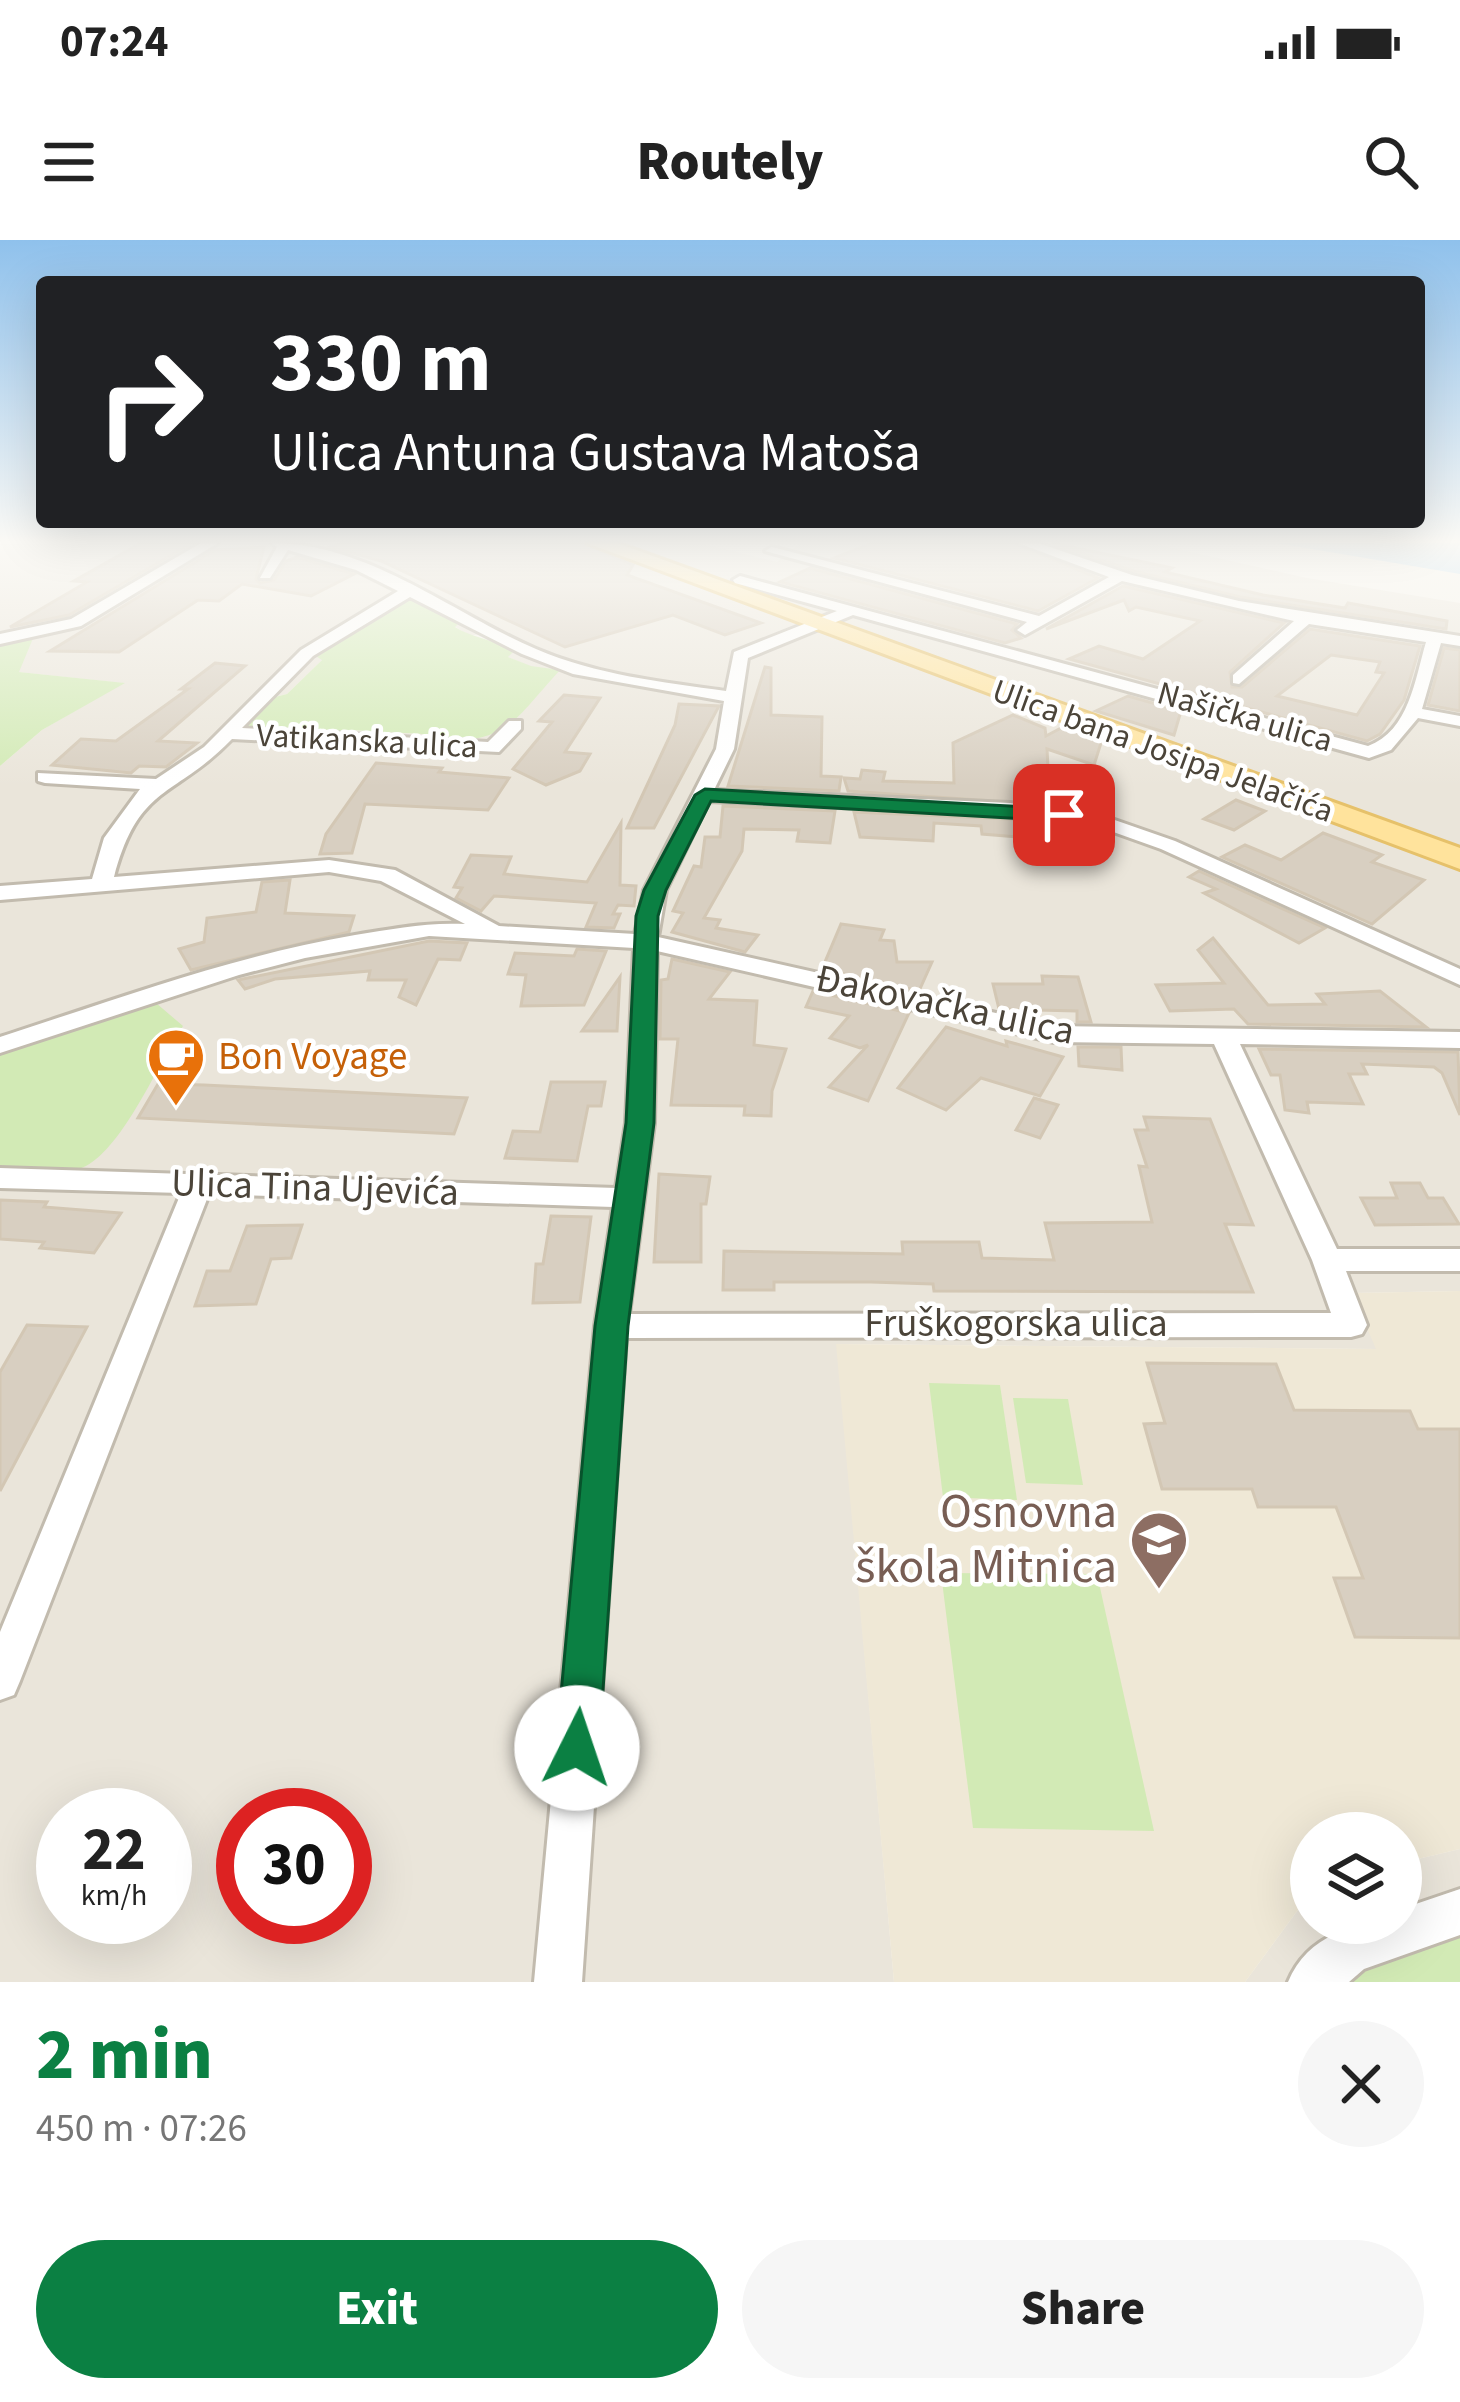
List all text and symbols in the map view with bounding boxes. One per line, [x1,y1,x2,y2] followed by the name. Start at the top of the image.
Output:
[60,10,169,74] text: 07:24
[637,124,823,201] text: Routely
[36,129,102,195] icon: menu
[1358,129,1424,195] icon: search
[270,304,492,424] text: 330 m
[72,324,228,480] icon: right
[270,415,921,492] text: Ulica Antuna Gustava Matoša
[986,667,1340,835] street label: Ulica bana Josipa Jelačića
[1152,670,1338,764] street label: Našička ulica
[255,712,479,770] street label: Vatikanska ulica
[1013,764,1115,866] pin
[1031,782,1097,848] icon: arrive
[811,950,1079,1060] street label: Đakovačka ulica
[145,1026,207,1108] cafe icon: Bon Voyage
[218,1029,407,1085] place label: Bon Voyage
[170,1155,460,1221] street label: Ulica Tina Ujevića
[864,1296,1168,1352] street label: Fruškogorska ulica
[855,1478,1117,1601] place label: Osnovna škola Mitnica
[1128,1509,1190,1591] school or university icon: Osnovna škola Mitnica
[514,1685,640,1811] position arrow
[216,1788,372,1944] speed limit sign: 30
[82,1808,146,1893] text: 22
[1290,1812,1422,1944] map controls
[1290,1812,1422,1944] button: layers
[81,1874,147,1917] text: km/h
[36,2004,213,2107] text: 2 min
[1298,2021,1424,2147] button: close
[36,2101,247,2157] text: 450 m · 07:26
[36,2240,718,2378] button: Exit
[742,2240,1424,2378] button: Share

